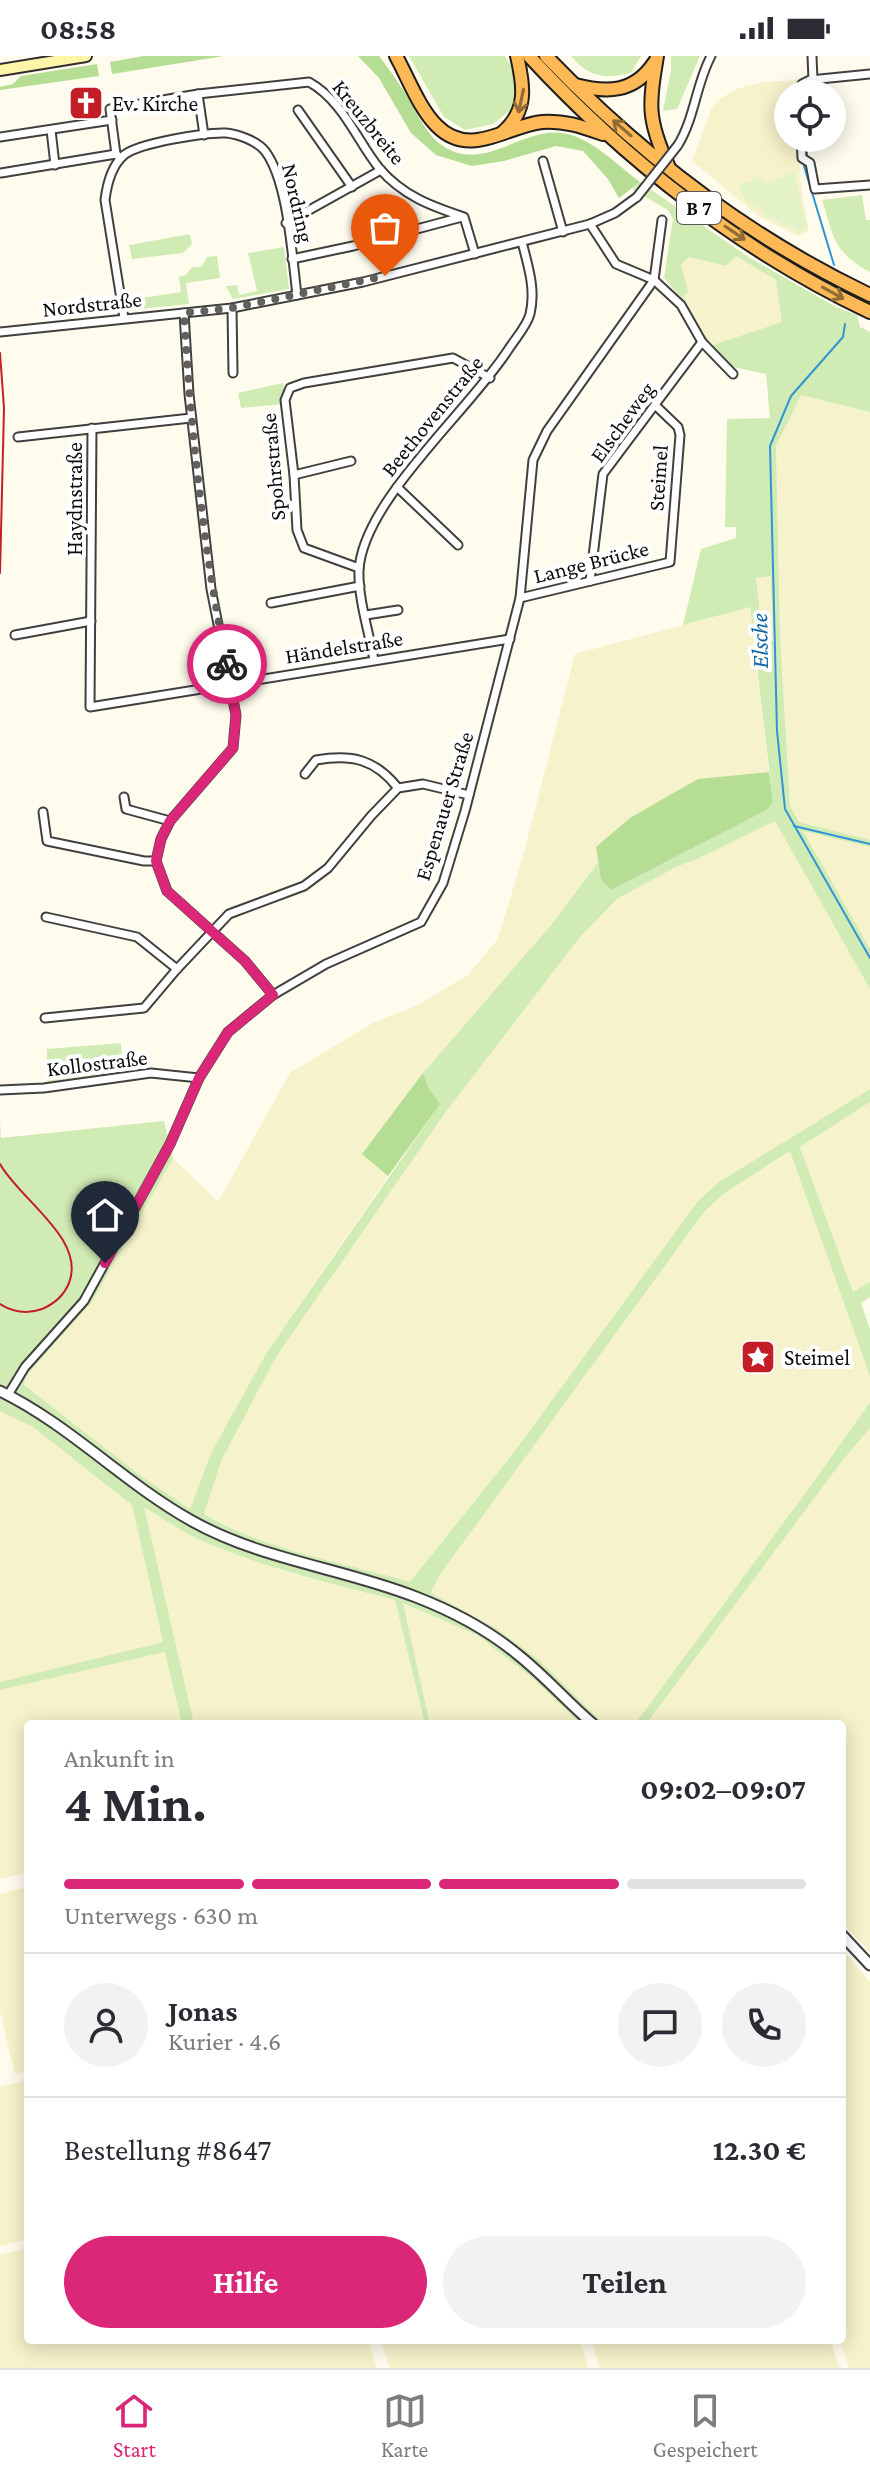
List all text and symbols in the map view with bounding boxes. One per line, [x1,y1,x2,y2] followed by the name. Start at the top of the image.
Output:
[40,12,116,45] text: 08:58
[327,75,411,169] street label: Kreuzbreite
[774,80,846,152] map controls
[774,80,846,152] button: locate
[67,84,105,122] church icon: Ev. Kirche
[513,87,528,113] one-way arrow
[112,91,198,116] place label: Ev. Kirche
[612,119,632,137] one-way arrow
[277,161,319,245] street label: Nordring
[677,192,721,224] road number: B 7
[351,194,419,276] pin
[363,206,407,250] icon: bag
[724,224,746,241] one-way arrow
[821,285,845,301] one-way arrow
[41,286,143,322] street label: Nordstraße
[376,351,488,481] street label: Beethovenstraße
[585,377,660,467] street label: Elscheweg
[256,412,290,522] street label: Spohrstraße
[62,442,87,556] street label: Haydnstraße
[643,444,673,512] street label: Steimel
[531,536,651,588] street label: Lange Brücke
[745,613,773,669] water label: Elsche
[187,624,267,704] courier
[283,625,405,669] street label: Händelstraße
[205,642,249,686] icon: bike
[410,729,478,883] street label: Espenauer Straße
[45,1044,149,1082] street label: Kollostraße
[71,1181,139,1263] pin
[83,1193,127,1237] icon: home
[739,1338,777,1376] place icon: Steimel
[784,1345,850,1370] place label: Steimel
[64,1744,175,1773] text: Ankunft in
[640,1772,806,1805] text: 09:02–09:07
[64,1774,207,1832] text: 4 Min.
[64,1901,258,1930] text: Unterwegs · 630 m
[64,1983,148,2067] button: person
[618,1983,702,2067] button: chat
[722,1983,806,2067] button: phone
[168,1994,237,2027] text: Jonas
[168,2027,281,2056] text: Kurier · 4.6
[64,2133,271,2166] text: Bestellung #8647
[713,2133,806,2166] text: 12.30 €
[64,2236,427,2328] button: Hilfe
[443,2236,806,2328] button: Teilen
[112,2389,156,2462] tab: Start
[381,2389,428,2462] tab: Karte
[653,2389,758,2462] tab: Gespeichert

